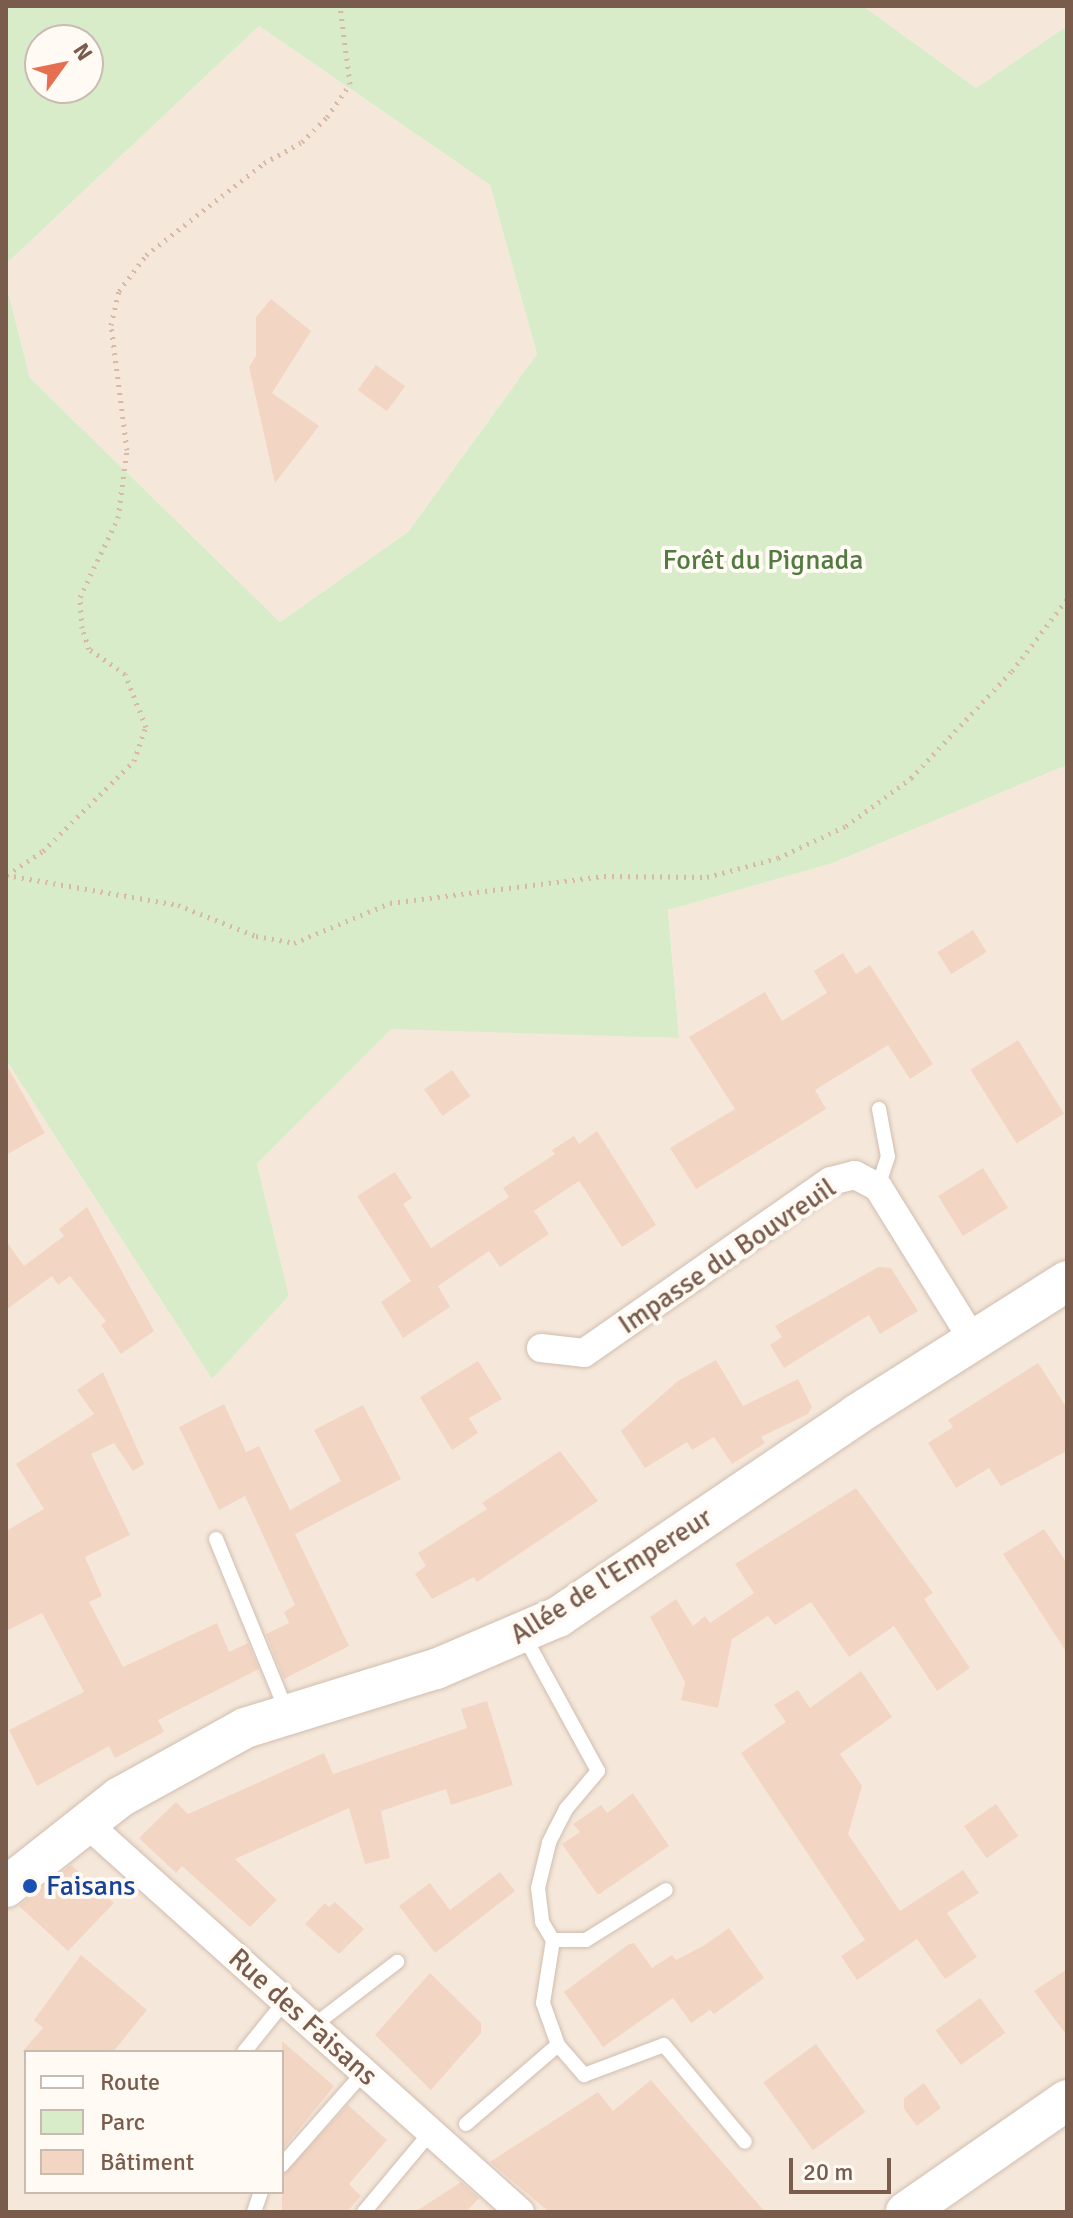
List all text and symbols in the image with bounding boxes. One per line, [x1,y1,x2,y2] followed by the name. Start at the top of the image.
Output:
[24,24,104,104] north arrow
[67,38,98,66] text: N
[662,543,864,577] park label: Forêt du Pignada
[612,1171,842,1341] street label: Impasse du Bouvreuil
[504,1500,718,1652] street label: Allée de l'Empereur
[46,1869,135,1903] place label: Faisans
[21,1877,39,1895] marker: Faisans
[222,1941,384,2093] street label: Rue des Faisans
[24,2050,284,2194] legend
[100,2067,160,2097] text: Route
[100,2107,145,2137] text: Parc
[793,2142,895,2192] scale bar
[100,2147,194,2177] text: Bâtiment
[803,2157,853,2187] text: 20 m

